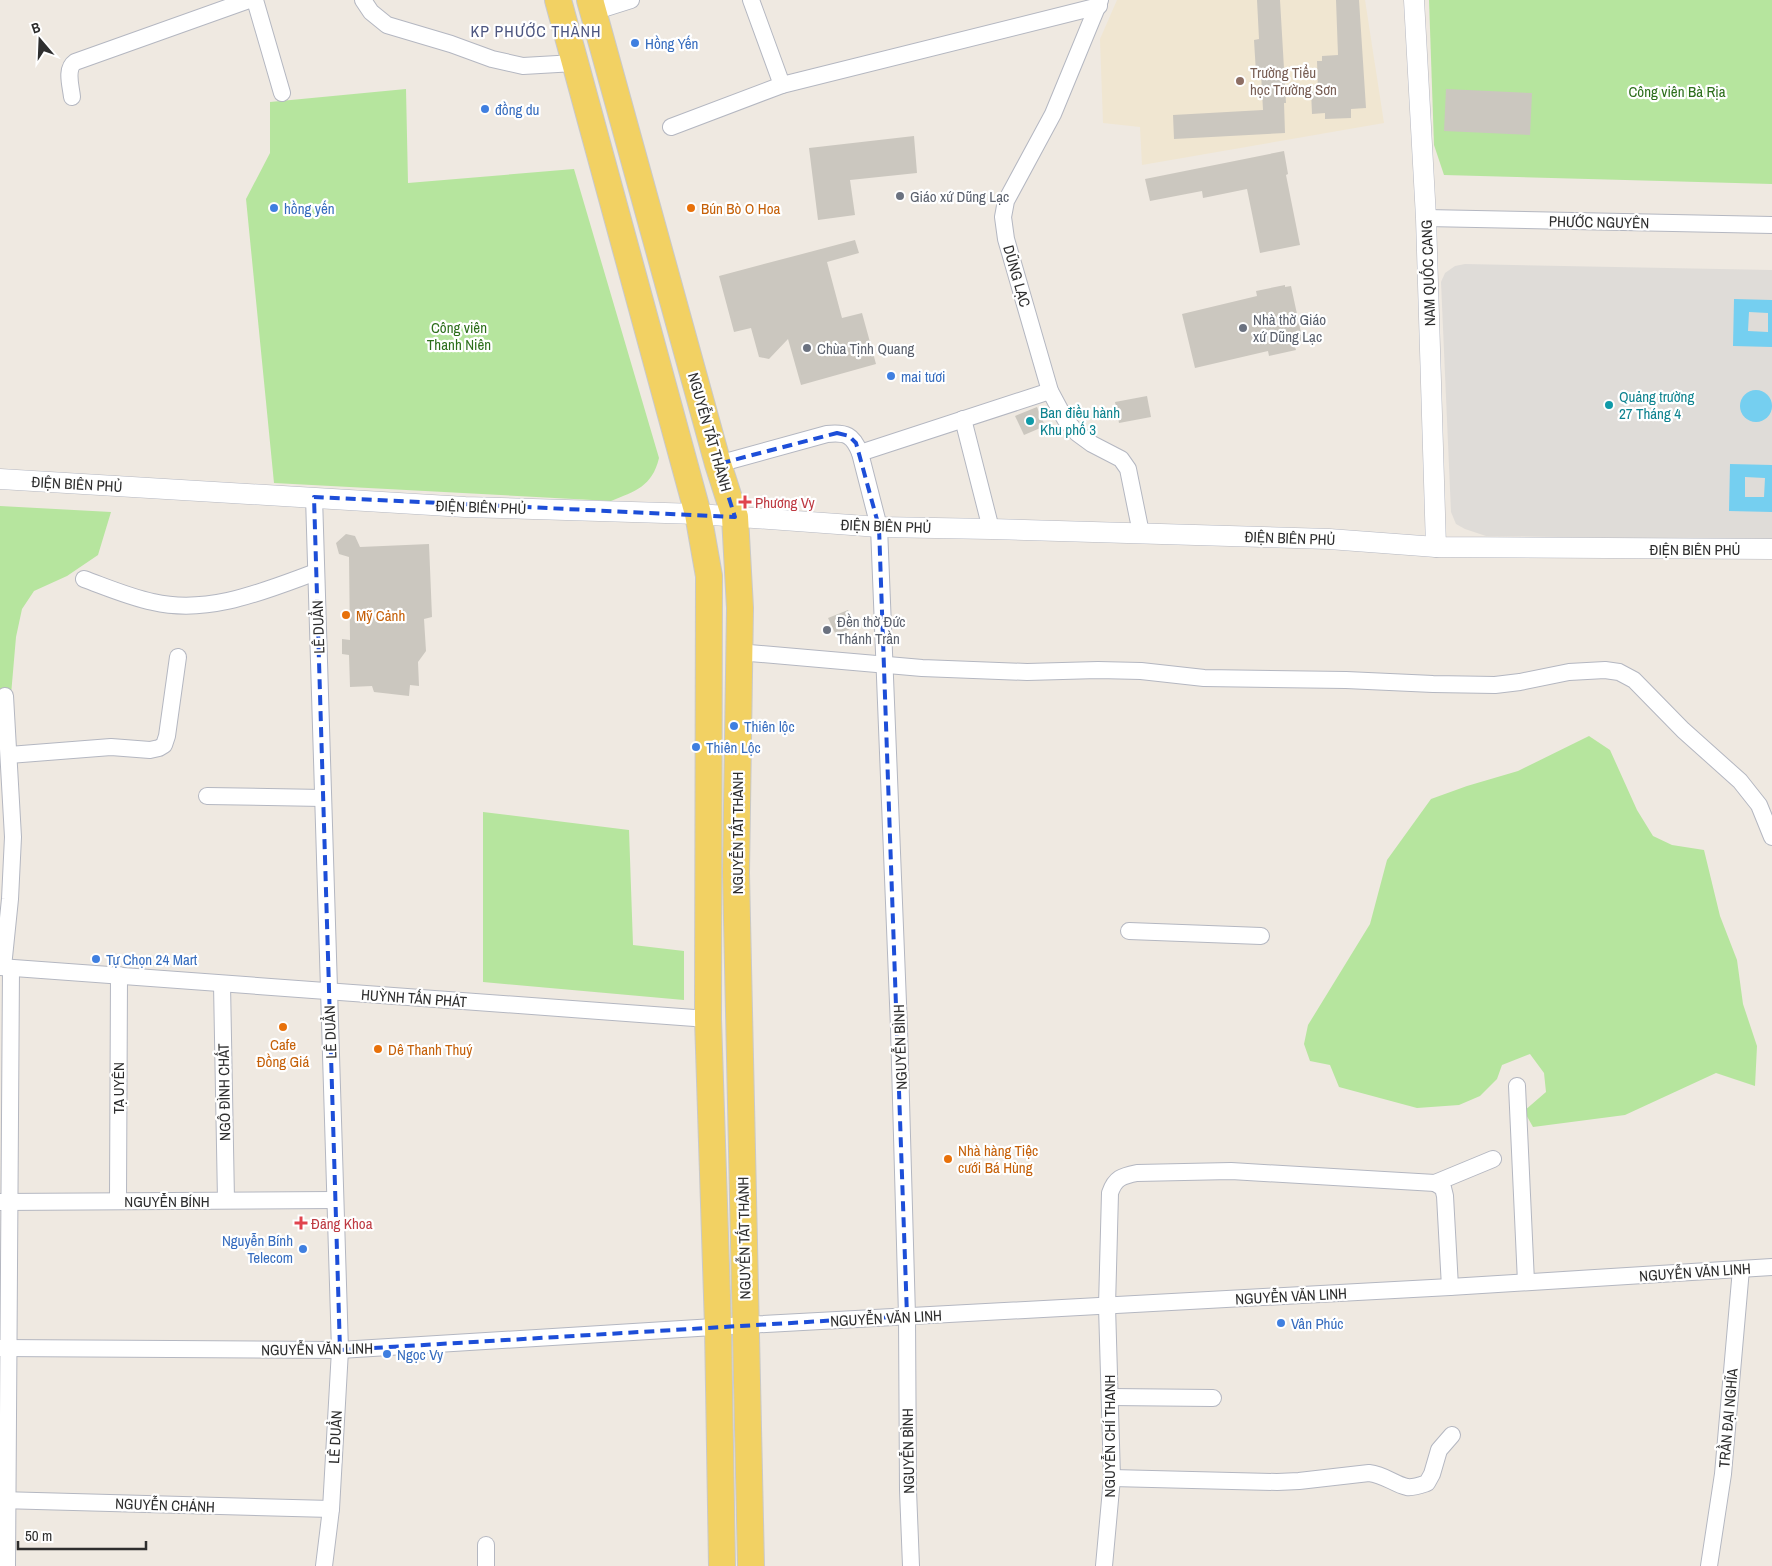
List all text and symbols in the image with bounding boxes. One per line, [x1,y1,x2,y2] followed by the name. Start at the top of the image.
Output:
[15,15,65,65] north arrow
[29,18,43,38] text: B
[471,20,601,42] district label: KP PHƯỚC THÀNH
[645,33,698,54] place label: Hồng Yến
[629,37,641,49] marker: Hồng Yến
[1250,62,1337,100] place label: Trường Tiểu học Trường Sơn
[1234,75,1246,87] marker: Trường Tiểu học Trường Sơn
[1628,81,1726,102] park label: Công viên Bà Rịa
[495,99,539,120] place label: đồng du
[479,103,491,115] marker: đồng du
[910,186,1009,207] place label: Giáo xứ Dũng Lạc
[894,190,906,202] marker: Giáo xứ Dũng Lạc
[284,198,335,219] place label: hồng yến
[701,198,780,219] place label: Bún Bò O Hoa
[268,202,280,214] marker: hồng yến
[685,202,697,214] marker: Bún Bò O Hoa
[1549,211,1649,233] street label: PHƯỚC NGUYÊN
[1416,219,1440,327] street label: NAM QUỐC CANG
[998,243,1036,310] street label: DŨNG LẠC
[1253,309,1326,347] place label: Nhà thờ Giáo xứ Dũng Lạc
[427,317,491,355] park label: Công viên Thanh Niên
[1237,322,1249,334] marker: Nhà thờ Giáo xứ Dũng Lạc
[817,338,914,359] place label: Chùa Tịnh Quang
[801,342,813,354] marker: Chùa Tịnh Quang
[901,366,945,387] place label: mai tươi
[683,370,737,494] street label: NGUYỄN TẤT THÀNH
[885,370,897,382] marker: mai tươi
[1619,386,1694,424] place label: Quảng trường 27 Tháng 4
[1603,399,1615,411] marker: Quảng trường 27 Tháng 4
[1040,402,1120,440] place label: Ban điều hành Khu phố 3
[1024,415,1036,427] marker: Ban điều hành Khu phố 3
[31,471,123,497] street label: ĐIỆN BIÊN PHỦ
[755,492,816,513] place label: Phương Vy
[435,495,527,519] street label: ĐIỆN BIÊN PHỦ
[739,496,751,508] marker: Phương Vy
[840,514,932,538] street label: ĐIỆN BIÊN PHỦ
[1244,526,1336,550] street label: ĐIỆN BIÊN PHỦ
[1650,539,1740,560] street label: ĐIỆN BIÊN PHỦ
[307,600,329,654] street label: LÊ DUẨN
[356,605,405,626] place label: Mỹ Cảnh
[340,609,352,621] marker: Mỹ Cảnh
[837,611,905,649] place label: Đền thờ Đức Thánh Trần
[821,624,833,636] marker: Đền thờ Đức Thánh Trần
[744,716,795,737] place label: Thiên lộc
[728,720,740,732] marker: Thiên lộc
[706,737,761,758] place label: Thiên Lộc
[690,741,702,753] marker: Thiên Lộc
[727,772,748,894] street label: NGUYỄN TẤT THÀNH
[106,949,198,970] place label: Tự Chọn 24 Mart
[90,953,102,965] marker: Tự Chọn 24 Mart
[360,984,468,1012] street label: HUỲNH TẤN PHÁT
[888,1004,912,1090] street label: NGUYỄN BÌNH
[319,1005,341,1059] street label: LÊ DUẨN
[277,1021,289,1033] marker: Cafe Đồng Giá
[257,1034,309,1072] place label: Cafe Đồng Giá
[388,1039,473,1060] place label: Dê Thanh Thuý
[213,1043,235,1141] street label: NGÔ ĐÌNH CHẤT
[372,1043,384,1055] marker: Dê Thanh Thuý
[108,1062,129,1114] street label: TẠ UYÊN
[958,1140,1038,1178] place label: Nhà hàng Tiệc cưới Bá Hùng
[942,1153,954,1165] marker: Nhà hàng Tiệc cưới Bá Hùng
[732,1177,756,1299] street label: NGUYỄN TẤT THÀNH
[124,1191,210,1212] street label: NGUYỄN BÍNH
[311,1213,373,1234] place label: Đăng Khoa
[295,1217,307,1229] marker: Đăng Khoa
[222,1230,293,1268] place label: Nguyễn Bính Telecom
[297,1243,309,1255] marker: Nguyễn Bính Telecom
[1638,1258,1752,1286] street label: NGUYỄN VĂN LINH
[1235,1283,1347,1309] street label: NGUYỄN VĂN LINH
[830,1305,942,1331] street label: NGUYỄN VĂN LINH
[1291,1313,1343,1334] place label: Vân Phúc
[1275,1317,1287,1329] marker: Vân Phúc
[261,1338,373,1360] street label: NGUYỄN VĂN LINH
[397,1344,444,1365] place label: Ngọc Vy
[381,1348,393,1360] marker: Ngọc Vy
[1713,1367,1743,1469] street label: TRẦN ĐẠI NGHĨA
[1099,1375,1120,1497] street label: NGUYỄN CHÍ THANH
[897,1408,919,1494] street label: NGUYỄN BÌNH
[323,1410,347,1464] street label: LÊ DUẨN
[115,1493,215,1517] street label: NGUYỄN CHÁNH
[18,1518,145,1550] scale bar
[25,1525,52,1546] text: 50 m

